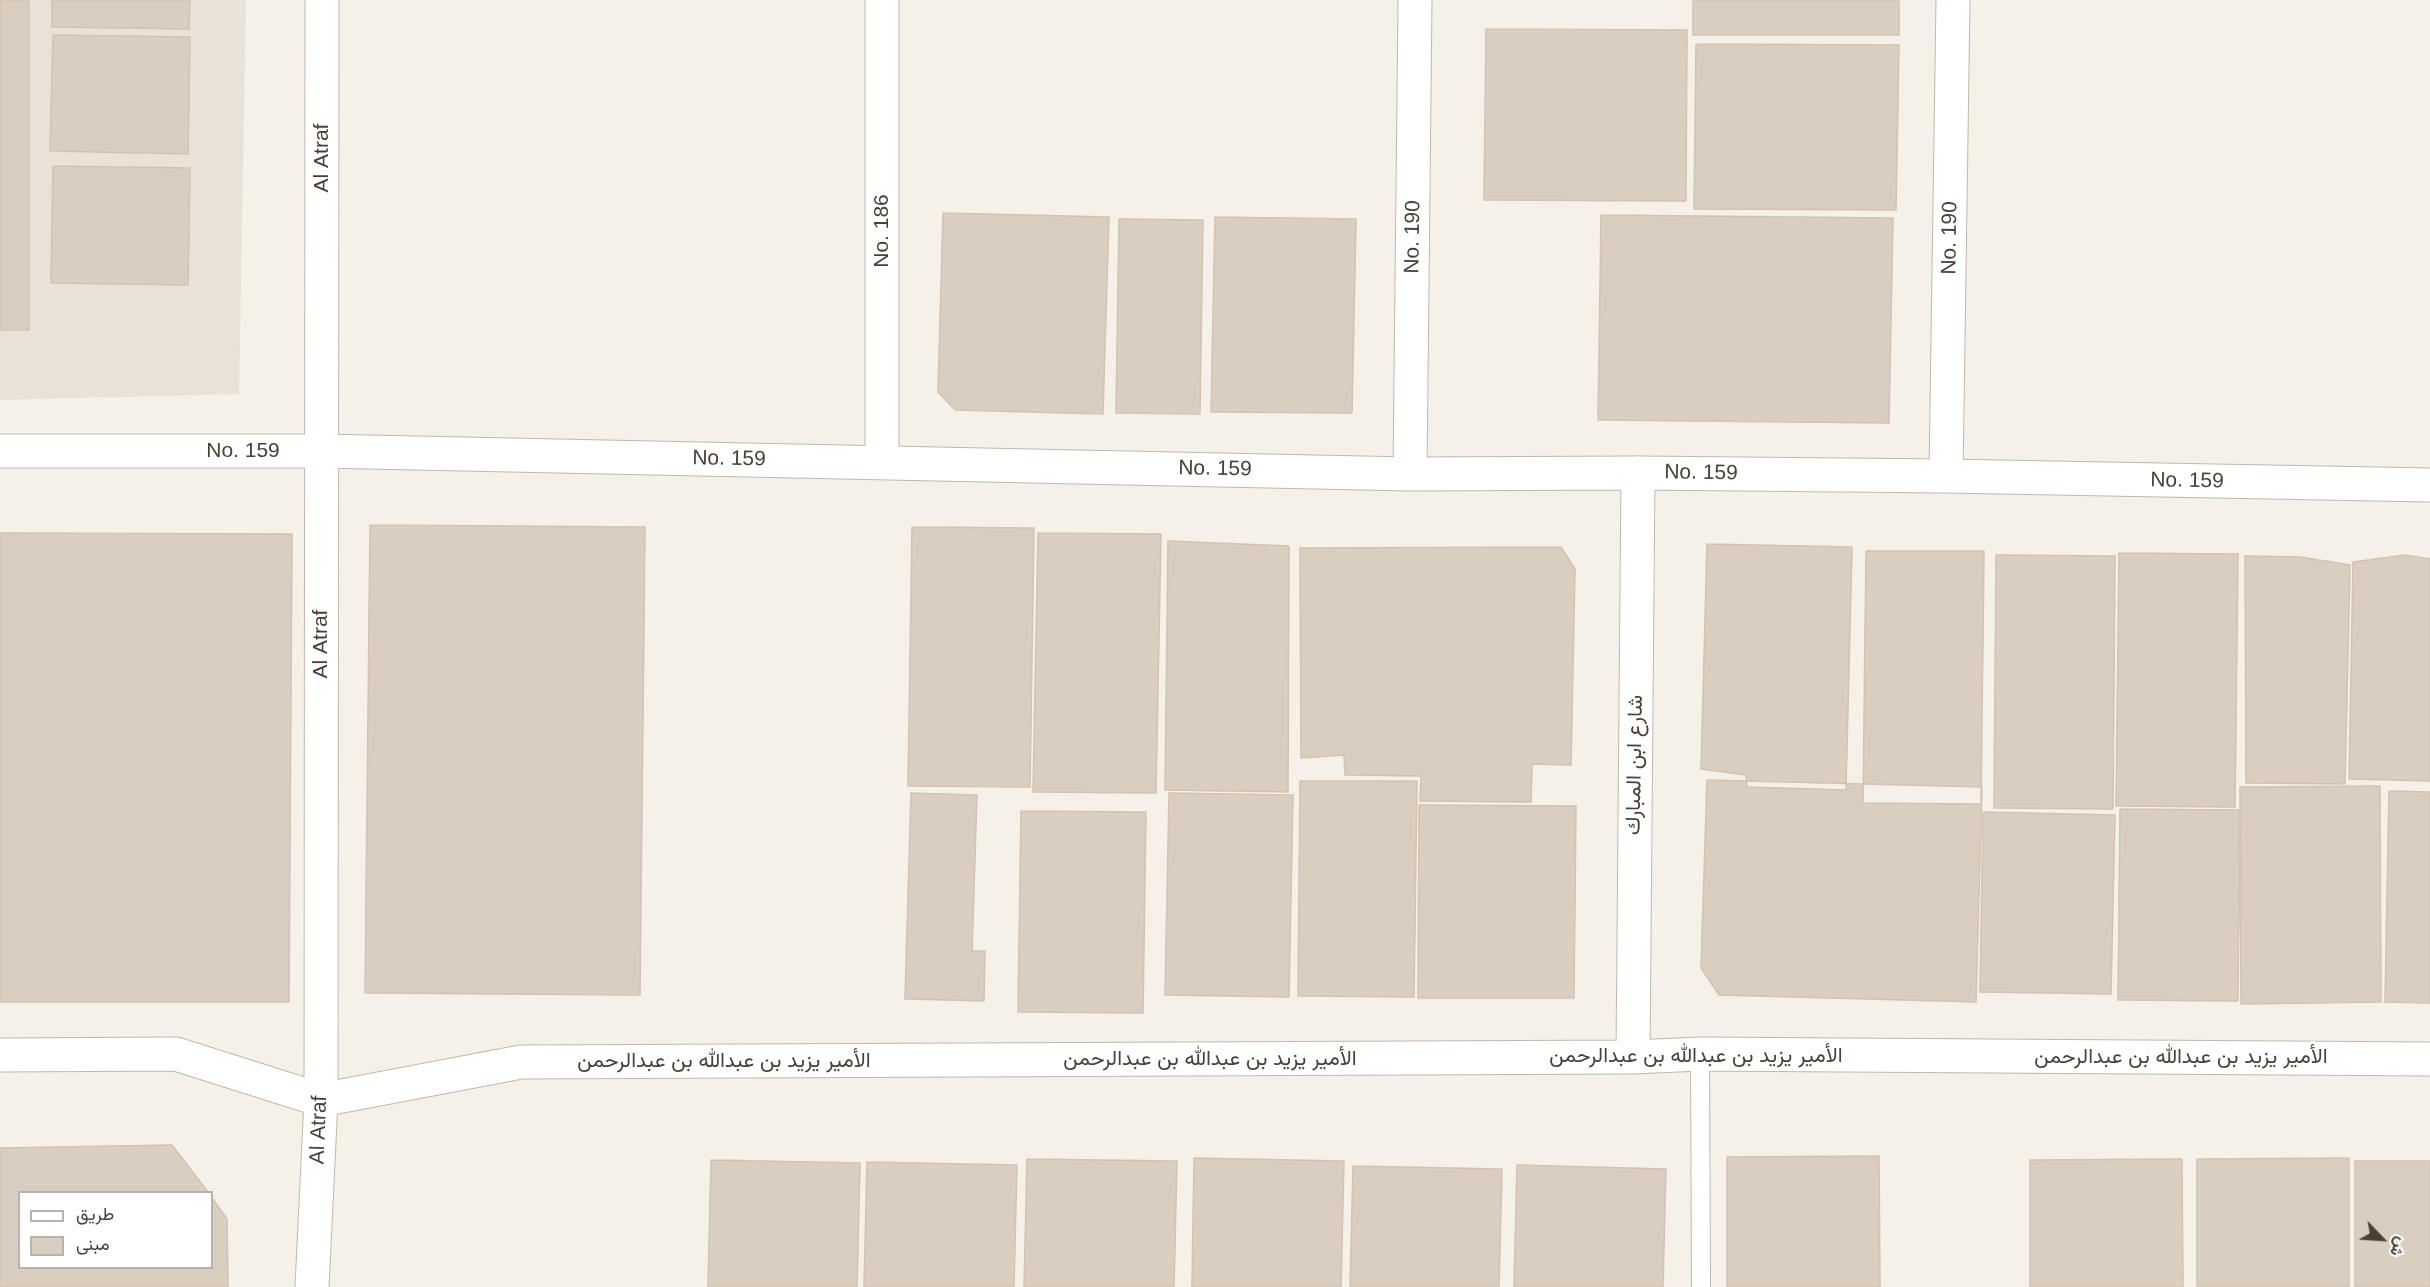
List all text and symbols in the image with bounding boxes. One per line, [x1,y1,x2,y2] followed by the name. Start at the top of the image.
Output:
[309,124,335,192] street label: Al Atraf
[869,194,895,268] street label: No. 186
[1400,200,1426,274] street label: No. 190
[1937,201,1963,275] street label: No. 190
[206,438,280,464] street label: No. 159
[692,446,766,472] street label: No. 159
[1178,456,1252,482] street label: No. 159
[1664,460,1738,486] street label: No. 159
[2150,468,2224,494] street label: No. 159
[308,610,334,678] street label: Al Atraf
[1621,695,1649,835] street label: شارع ابن المبارك
[1549,1043,1843,1069] street label: الأمير يزيد بن عبدالله بن عبدالرحمن
[2034,1044,2328,1070] street label: الأمير يزيد بن عبدالله بن عبدالرحمن
[1063,1046,1357,1072] street label: الأمير يزيد بن عبدالله بن عبدالرحمن
[577,1048,871,1074] street label: الأمير يزيد بن عبدالله بن عبدالرحمن
[305,1095,333,1165] street label: Al Atraf
[18,1191,213,1269] legend
[76,1204,114,1224] text: طريق
[2352,1209,2412,1269] north arrow
[76,1234,110,1254] text: مبنى
[2387,1235,2411,1259] text: ش

